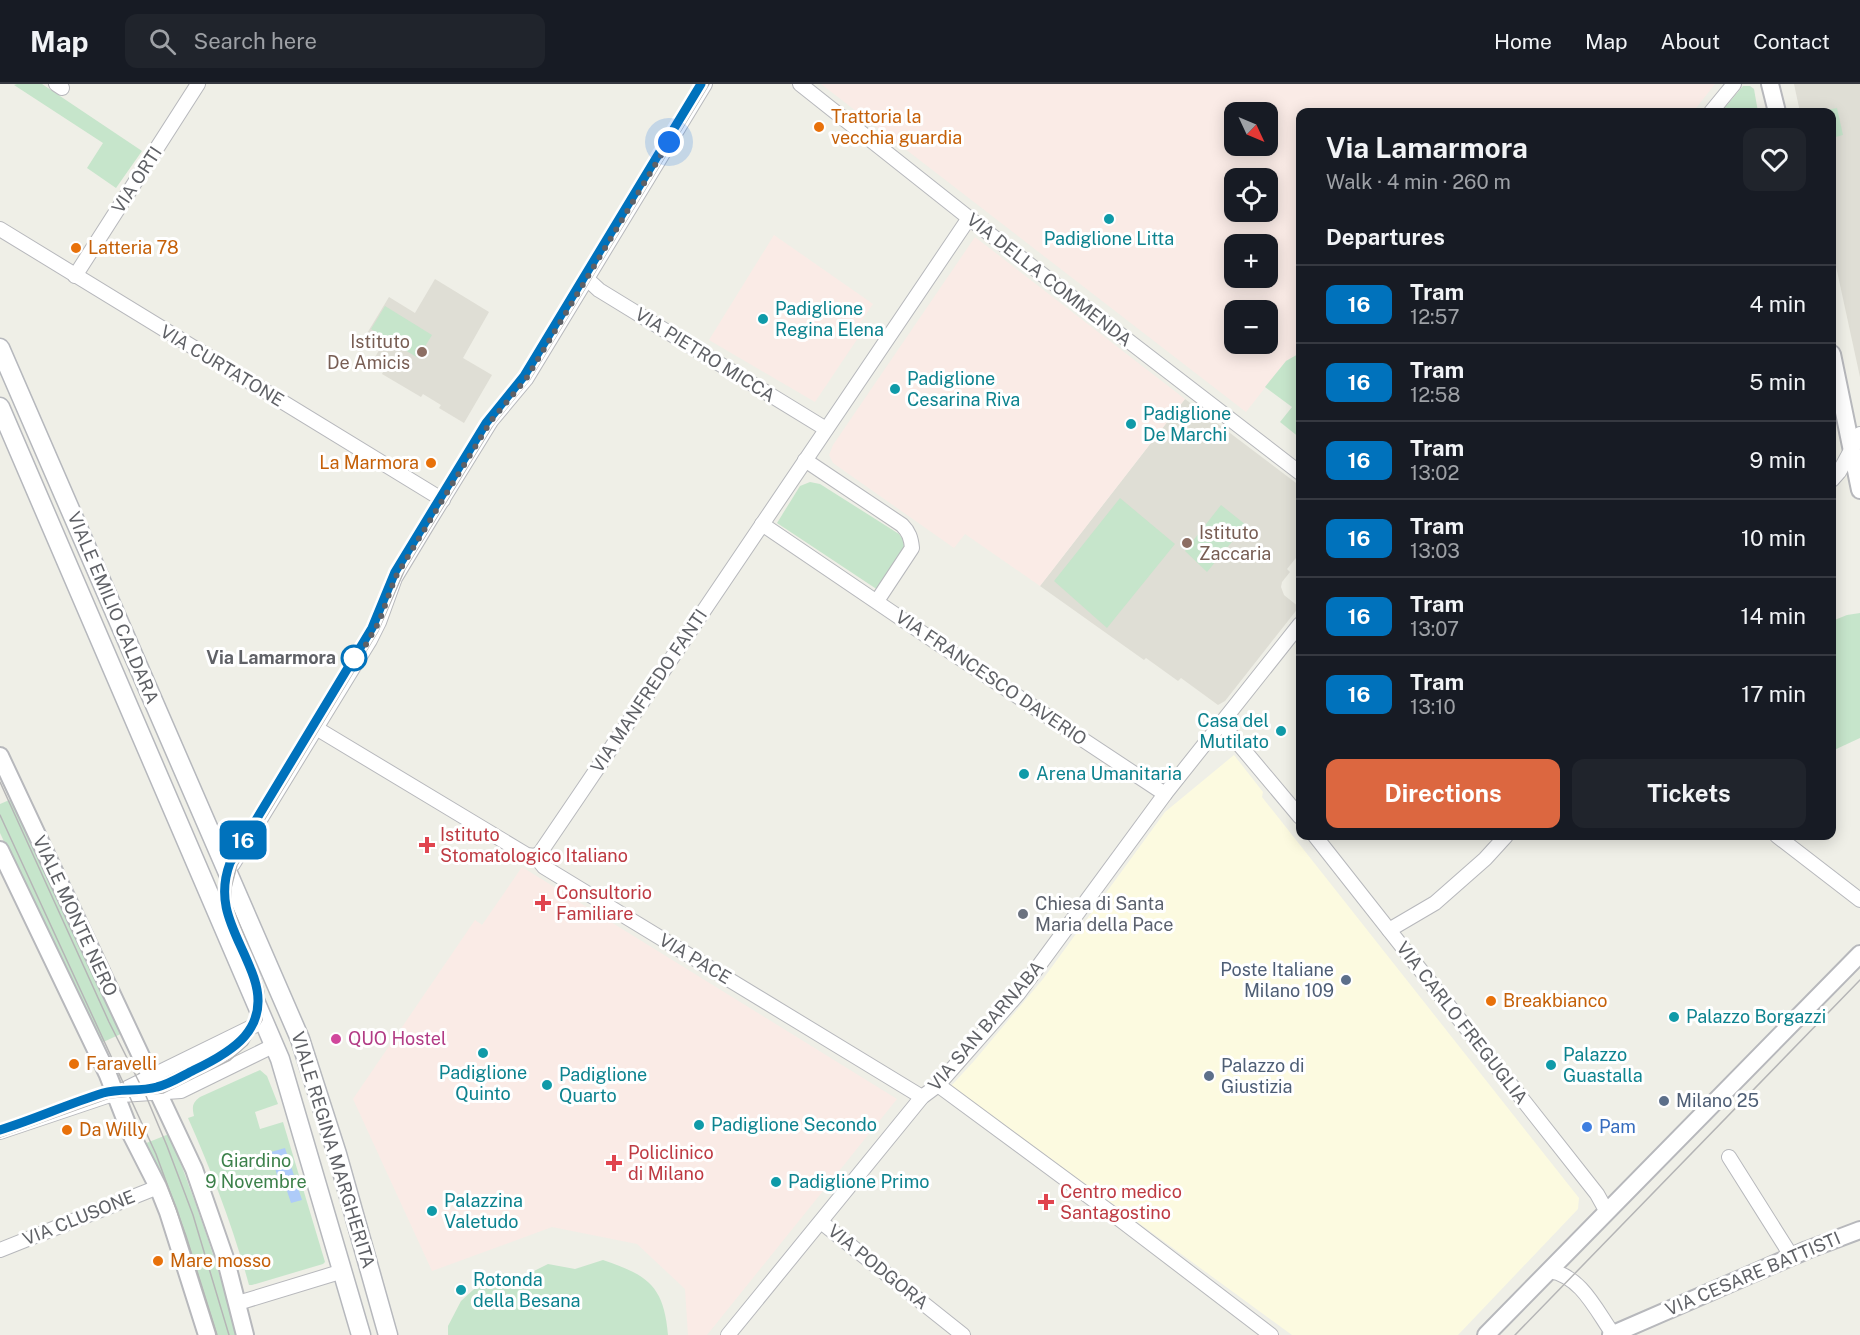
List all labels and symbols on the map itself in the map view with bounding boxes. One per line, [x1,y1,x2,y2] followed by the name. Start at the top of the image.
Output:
[1224,102,1278,156] north arrow
[831,106,962,148] place label: Trattoria la vecchia guardia
[812,120,826,134] marker: Trattoria la vecchia guardia
[654,127,684,157] your location
[107,142,166,217] street label: VIA ORTI
[963,209,1136,351] street label: VIA DELLA COMMENDA
[1102,212,1116,226] marker: Padiglione Litta
[1044,228,1174,249] place label: Padiglione Litta
[88,237,179,258] place label: Latteria 78
[69,241,83,255] marker: Latteria 78
[775,298,884,340] place label: Padiglione Regina Elena
[631,303,779,406] street label: VIA PIETRO MICCA
[756,312,770,326] marker: Padiglione Regina Elena
[157,320,288,411] street label: VIA CURTATONE
[327,331,410,373] place label: Istituto De Amicis
[415,345,429,359] marker: Istituto De Amicis
[907,368,1020,410] place label: Padiglione Cesarina Riva
[888,382,902,396] marker: Padiglione Cesarina Riva
[1143,403,1231,445] place label: Padiglione De Marchi
[1124,417,1138,431] marker: Padiglione De Marchi
[319,452,419,473] place label: La Marmora
[424,456,438,470] marker: La Marmora
[63,509,164,707] street label: VIALE EMILIO CALDARA
[1199,522,1271,564] place label: Istituto Zaccaria
[1180,536,1194,550] marker: Istituto Zaccaria
[586,605,711,776] street label: VIA MANFREDO FANTI
[892,606,1091,749] street label: VIA FRANCESCO DAVERIO
[341,645,367,671] marker: Via Lamarmora
[206,647,336,668] place label: Via Lamarmora
[1197,710,1269,752] place label: Casa del Mutilato
[1274,724,1288,738] marker: Casa del Mutilato
[1036,763,1182,784] place label: Arena Umanitaria
[1017,767,1031,781] marker: Arena Umanitaria
[216,820,270,860] line badge: 16
[440,824,628,866] place label: Istituto Stomatologico Italiano
[29,832,122,999] street label: VIALE MONTE NERO
[418,836,436,854] marker: Istituto Stomatologico Italiano
[556,882,652,924] place label: Consultorio Familiare
[1035,893,1173,935] place label: Chiesa di Santa Maria della Pace
[534,894,552,912] marker: Consultorio Familiare
[1016,907,1030,921] marker: Chiesa di Santa Maria della Pace
[655,929,735,988] street label: VIA PACE
[1392,937,1532,1108] street label: VIA CARLO FREGUGLIA
[924,956,1048,1095] street label: VIA SAN BARNABA
[1220,959,1334,1001] place label: Poste Italiane Milano 109
[1339,973,1353,987] marker: Poste Italiane Milano 109
[1503,990,1608,1011] place label: Breakbianco
[1484,994,1498,1008] marker: Breakbianco
[1686,1006,1826,1027] place label: Palazzo Borgazzi
[1667,1010,1681,1024] marker: Palazzo Borgazzi
[348,1028,446,1049] place label: QUO Hostel
[287,1029,380,1271] street label: VIALE REGINA MARGHERITA
[329,1032,343,1046] marker: QUO Hostel
[1563,1044,1643,1086] place label: Palazzo Guastalla
[476,1046,490,1060] marker: Padiglione Quinto
[86,1053,157,1074] place label: Faravelli
[1221,1055,1304,1097] place label: Palazzo di Giustizia
[67,1057,81,1071] marker: Faravelli
[1544,1058,1558,1072] marker: Palazzo Guastalla
[439,1062,527,1104] place label: Padiglione Quinto
[559,1064,647,1106] place label: Padiglione Quarto
[1202,1069,1216,1083] marker: Palazzo di Giustizia
[540,1078,554,1092] marker: Padiglione Quarto
[1676,1090,1759,1111] place label: Milano 25
[1657,1094,1671,1108] marker: Milano 25
[711,1114,877,1135] place label: Padiglione Secondo
[1599,1116,1636,1137] place label: Pam
[692,1118,706,1132] marker: Padiglione Secondo
[79,1119,147,1140] place label: Da Willy
[1580,1120,1594,1134] marker: Pam
[60,1123,74,1137] marker: Da Willy
[628,1142,714,1184] place label: Policlinico di Milano
[205,1150,307,1192] park label: Giardino 9 Novembre
[605,1154,623,1172] marker: Policlinico di Milano
[788,1171,929,1192] place label: Padiglione Primo
[769,1175,783,1189] marker: Padiglione Primo
[1060,1181,1182,1223] place label: Centro medico Santagostino
[20,1185,138,1250] street label: VIA CLUSONE
[444,1190,523,1232] place label: Palazzina Valetudo
[1037,1193,1055,1211] marker: Centro medico Santagostino
[425,1204,439,1218] marker: Palazzina Valetudo
[824,1220,933,1314] street label: VIA PODGORA
[1662,1227,1843,1320] street label: VIA CESARE BATTISTI
[170,1250,271,1271] place label: Mare mosso
[151,1254,165,1268] marker: Mare mosso
[473,1269,580,1311] place label: Rotonda della Besana
[454,1283,468,1297] marker: Rotonda della Besana

